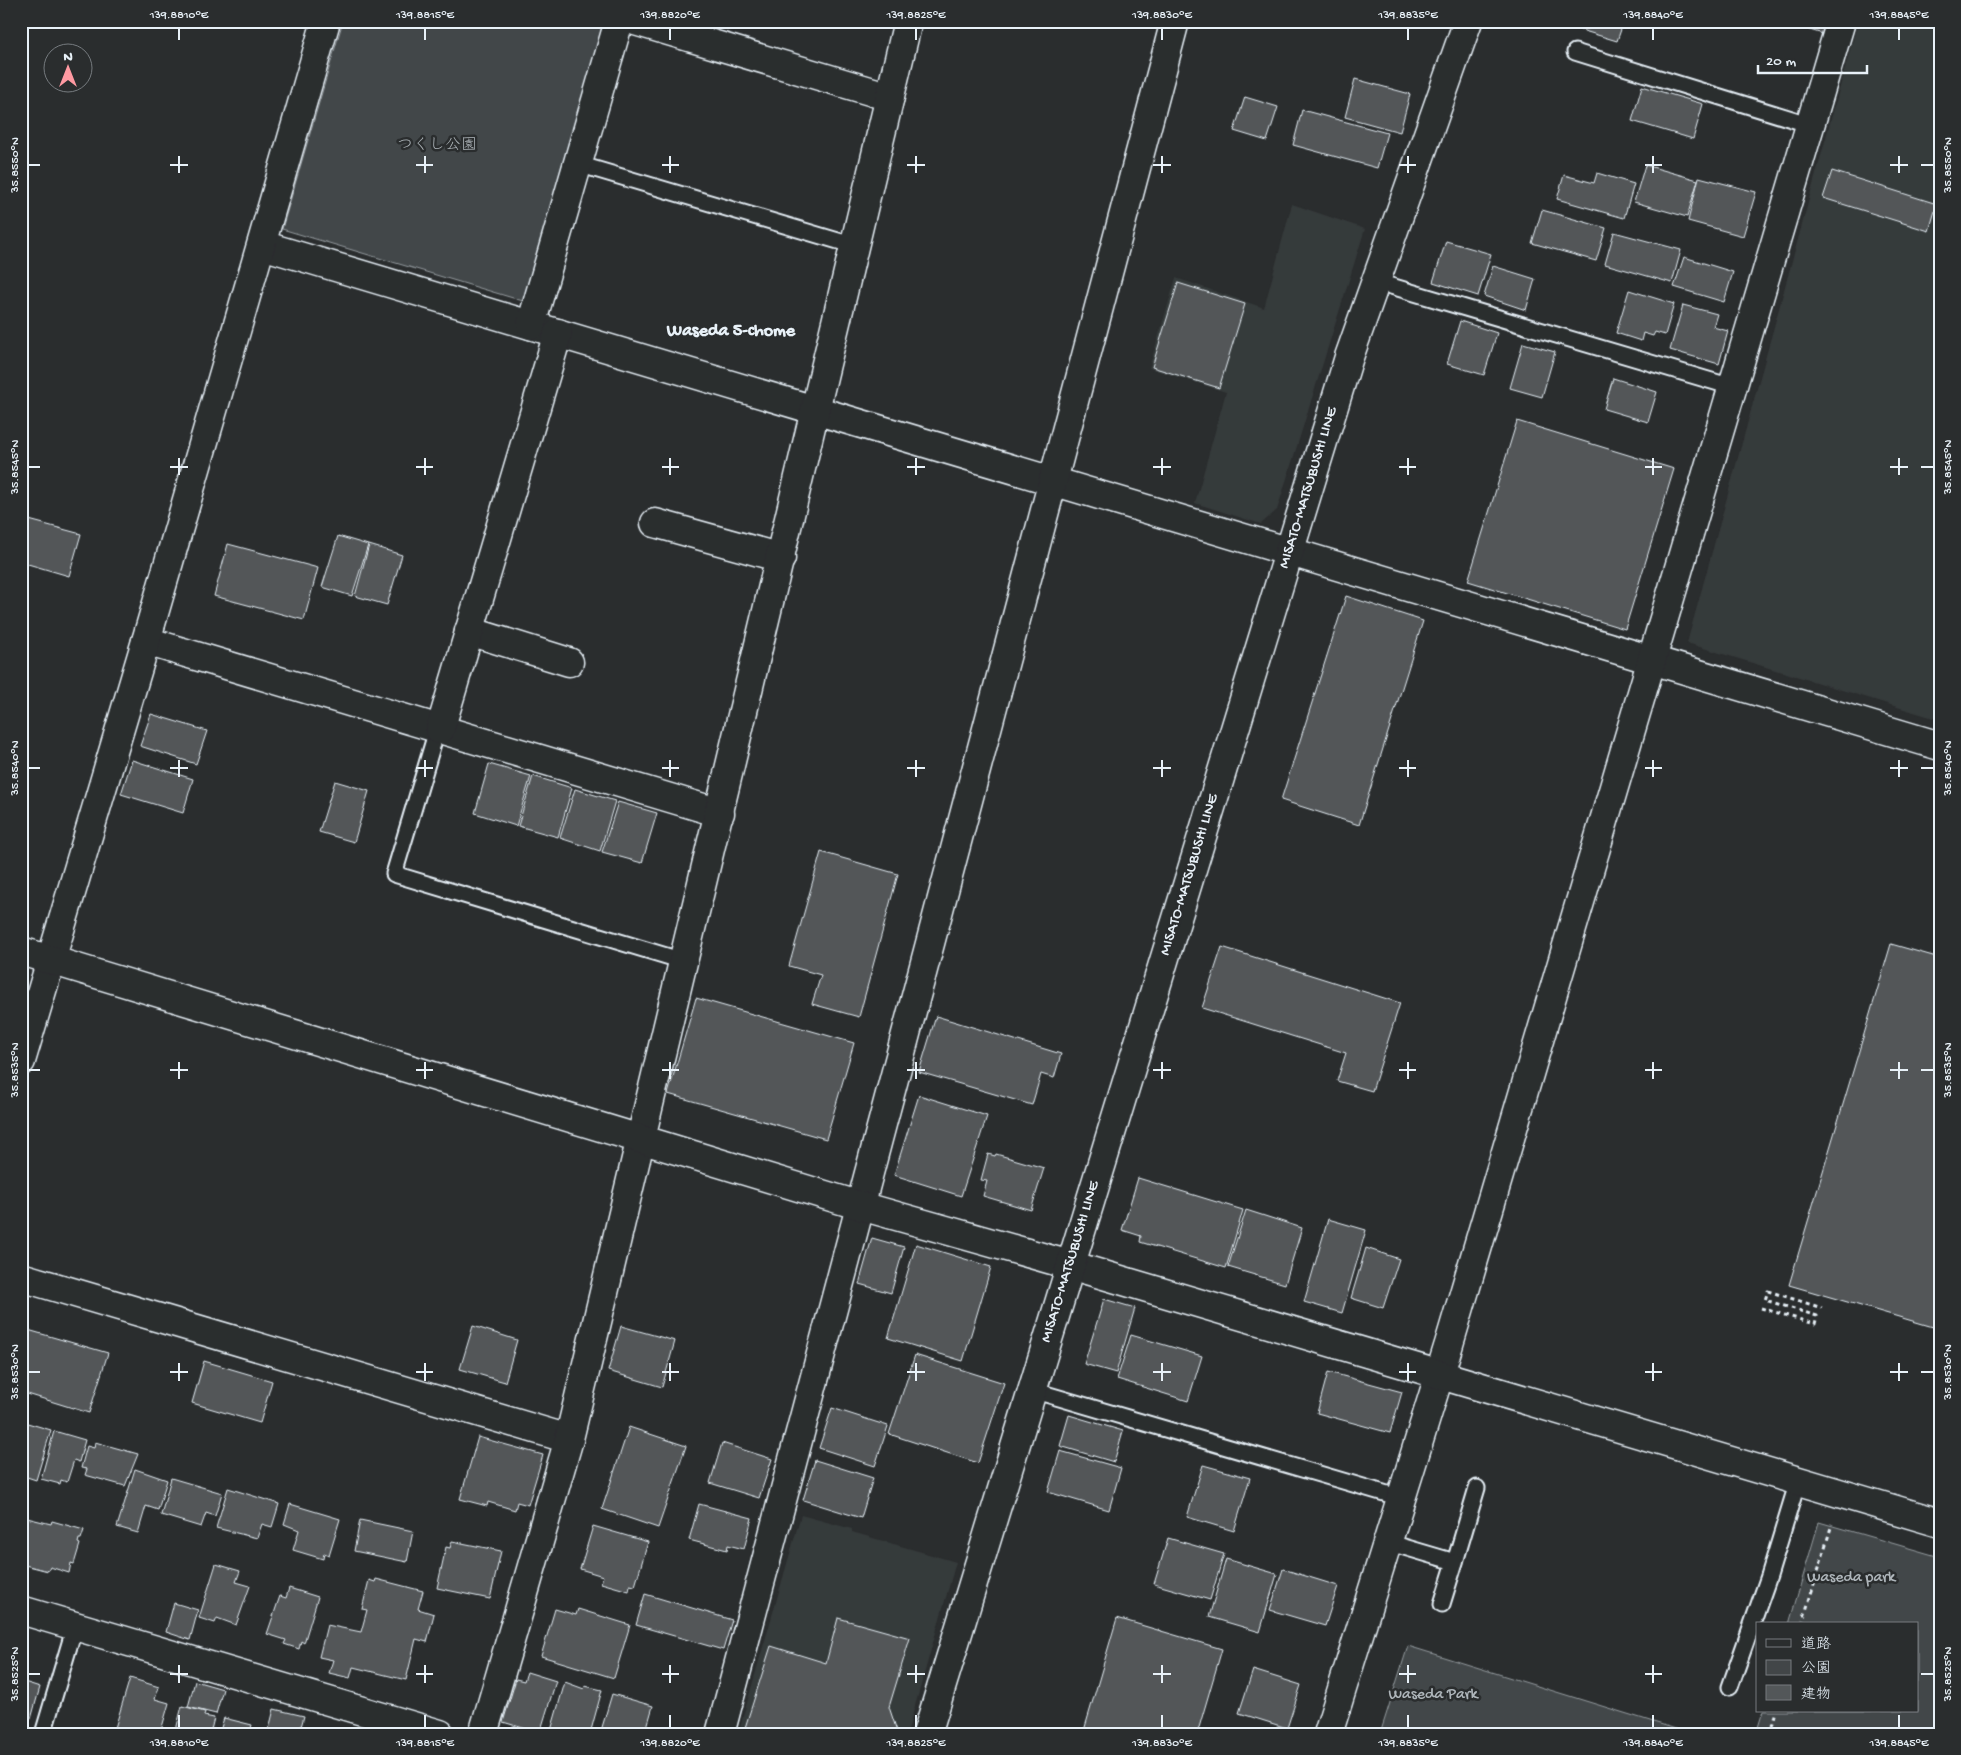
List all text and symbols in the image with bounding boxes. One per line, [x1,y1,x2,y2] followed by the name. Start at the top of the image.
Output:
[149,9,209,23] text: 139.8810°E
[395,9,455,23] text: 139.8815°E
[639,9,700,23] text: 139.8820°E
[885,9,946,23] text: 139.8825°E
[1131,9,1192,23] text: 139.8830°E
[1377,9,1438,23] text: 139.8835°E
[1622,9,1683,23] text: 139.8840°E
[1869,9,1929,23] text: 139.8845°E
[42,42,92,92] north arrow
[1758,42,1867,74] scale bar
[63,49,73,66] text: N
[1766,53,1796,71] text: 20 m
[9,137,23,194] text: 35.8550°N
[397,137,477,156] park label: つくし公園
[1942,137,1956,194] text: 35.8550°N
[666,321,796,342] district label: Waseda 5-chome
[1275,404,1343,571] street label: MISATO-MATSUBUSHI LINE
[9,440,23,495] text: 35.8545°N
[1942,440,1956,495] text: 35.8545°N
[9,740,23,796] text: 35.8540°N
[1942,740,1956,796] text: 35.8540°N
[1156,791,1224,958] street label: MISATO-MATSUBUSHI LINE
[9,1042,23,1098] text: 35.8535°N
[1942,1042,1956,1098] text: 35.8535°N
[1037,1178,1105,1345] street label: MISATO-MATSUBUSHI LINE
[9,1344,23,1401] text: 35.8530°N
[1942,1344,1956,1401] text: 35.8530°N
[1807,1569,1897,1588] park label: Waseda park
[1756,1622,1918,1712] legend
[1801,1636,1831,1654] text: 道路
[9,1647,23,1702] text: 35.8525°N
[1942,1647,1956,1702] text: 35.8525°N
[1801,1660,1831,1678] text: 公園
[1388,1686,1479,1705] park label: Waseda Park
[1801,1686,1831,1704] text: 建物
[149,1737,209,1751] text: 139.8810°E
[395,1737,455,1751] text: 139.8815°E
[639,1737,700,1751] text: 139.8820°E
[885,1737,946,1751] text: 139.8825°E
[1131,1737,1192,1751] text: 139.8830°E
[1377,1737,1438,1751] text: 139.8835°E
[1622,1737,1683,1751] text: 139.8840°E
[1869,1737,1929,1751] text: 139.8845°E

